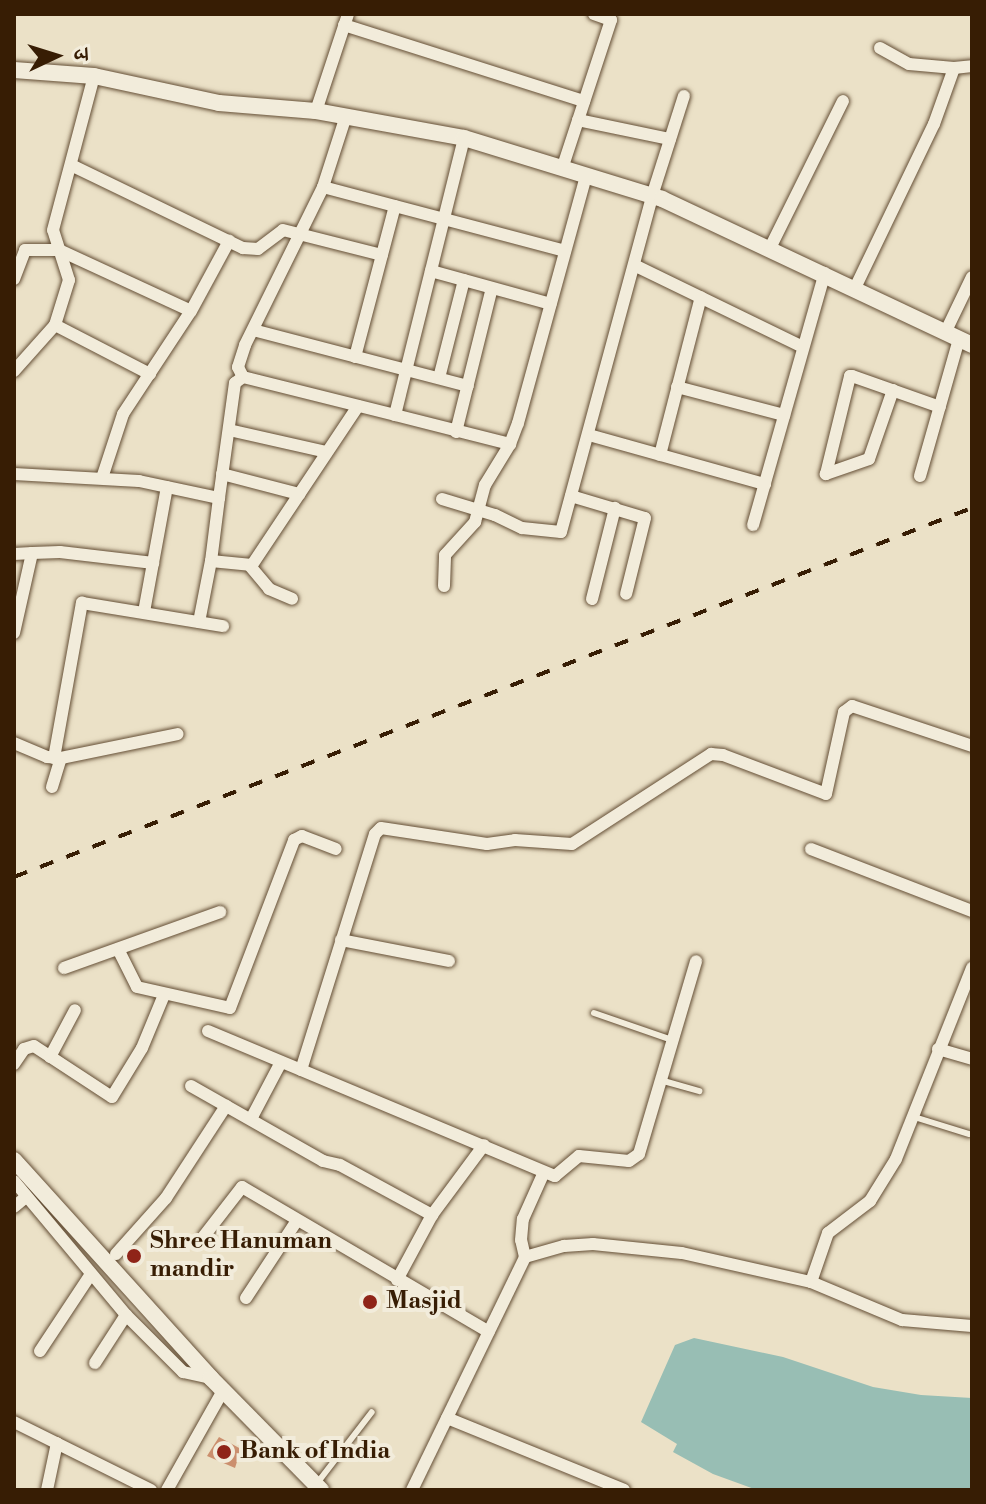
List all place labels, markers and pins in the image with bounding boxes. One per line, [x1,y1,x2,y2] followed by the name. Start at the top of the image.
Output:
[150,1228,332,1284] place label: Shree Hanuman mandir
[125,1247,143,1265] marker: Shree Hanuman mandir
[386,1288,462,1316] place label: Masjid
[361,1293,379,1311] marker: Masjid
[240,1438,390,1466] place label: Bank of India
[215,1443,233,1461] marker: Bank of India

